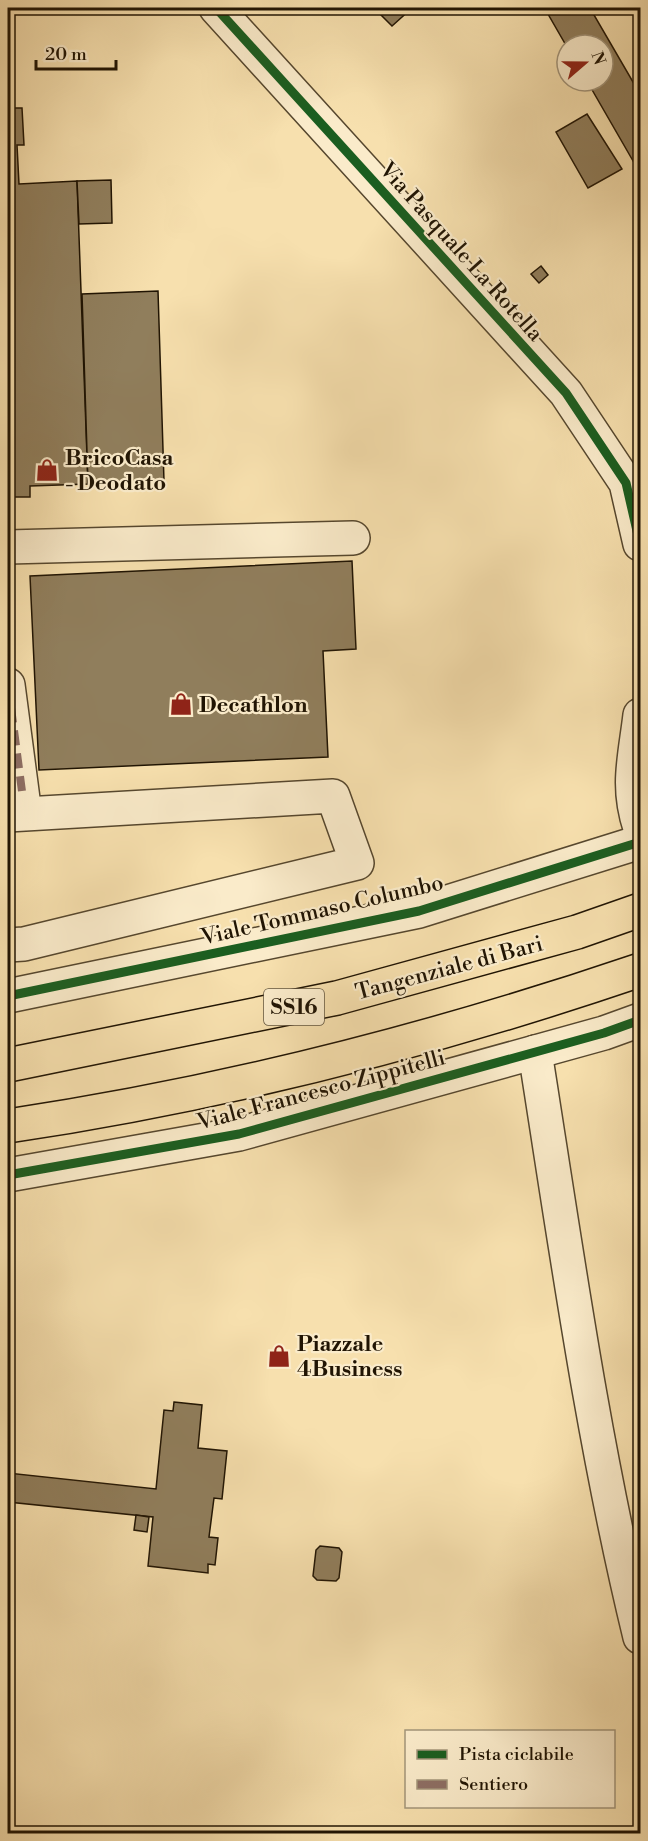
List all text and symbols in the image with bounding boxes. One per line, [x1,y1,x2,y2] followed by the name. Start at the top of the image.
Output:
[36,33,116,71] scale bar
[555,33,615,93] north arrow
[45,43,87,66] text: 20 m
[587,49,610,68] text: N
[373,156,549,348] street label: Via Pasquale La Rotella
[65,445,174,497] place label: BricoCasa - Deodato
[34,457,60,483] shop icon: BricoCasa - Deodato
[168,691,194,717] shop icon: Decathlon
[199,692,308,719] place label: Decathlon
[198,869,446,952] street label: Viale Tommaso Columbo
[353,930,546,1006] street label: Tangenziale di Bari
[264,989,324,1025] road number: SS16
[193,1044,448,1137] street label: Viale Francesco Zippitelli
[297,1331,402,1383] place label: Piazzale 4Business
[266,1343,292,1369] shop icon: Piazzale 4Business
[405,1730,615,1808] legend
[459,1743,574,1766] text: Pista ciclabile
[459,1773,528,1796] text: Sentiero

